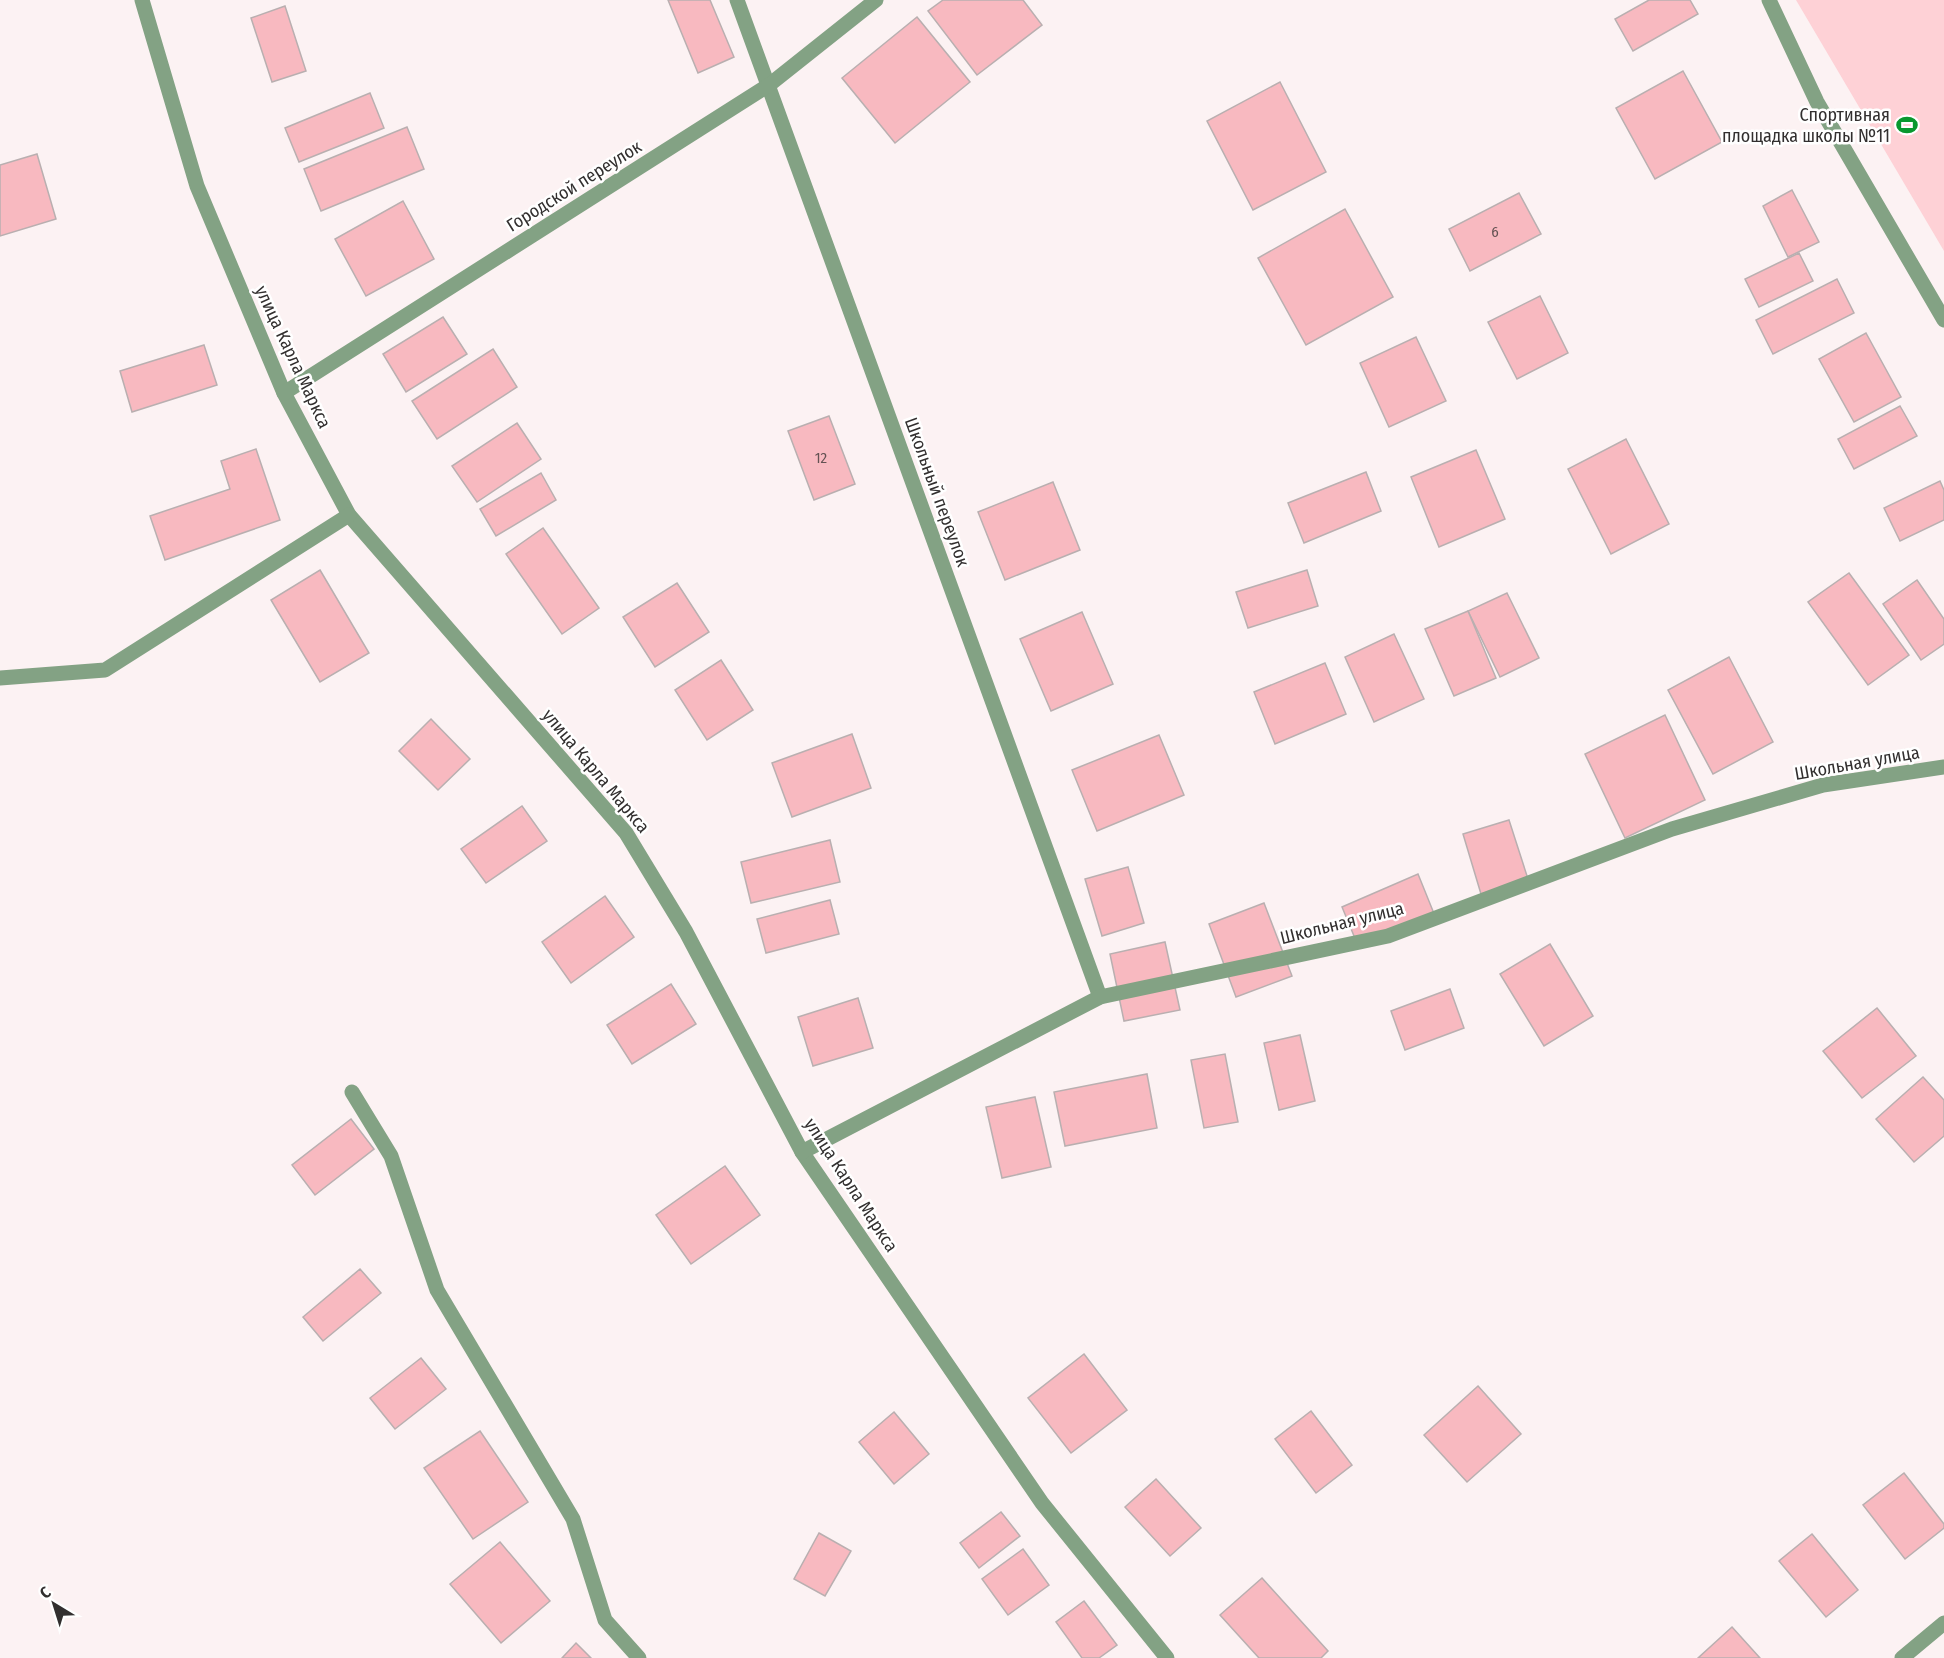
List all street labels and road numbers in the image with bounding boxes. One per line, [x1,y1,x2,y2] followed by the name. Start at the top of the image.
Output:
[502,135,646,236] street label: Городской переулок
[250,282,336,432] street label: улица Карла Маркса
[900,414,974,570] street label: Школьный переулок
[538,705,654,838] street label: улица Карла Маркса
[1793,741,1921,785] street label: Школьная улица
[1278,897,1406,949] street label: Школьная улица
[800,1114,903,1256] street label: улица Карла Маркса

